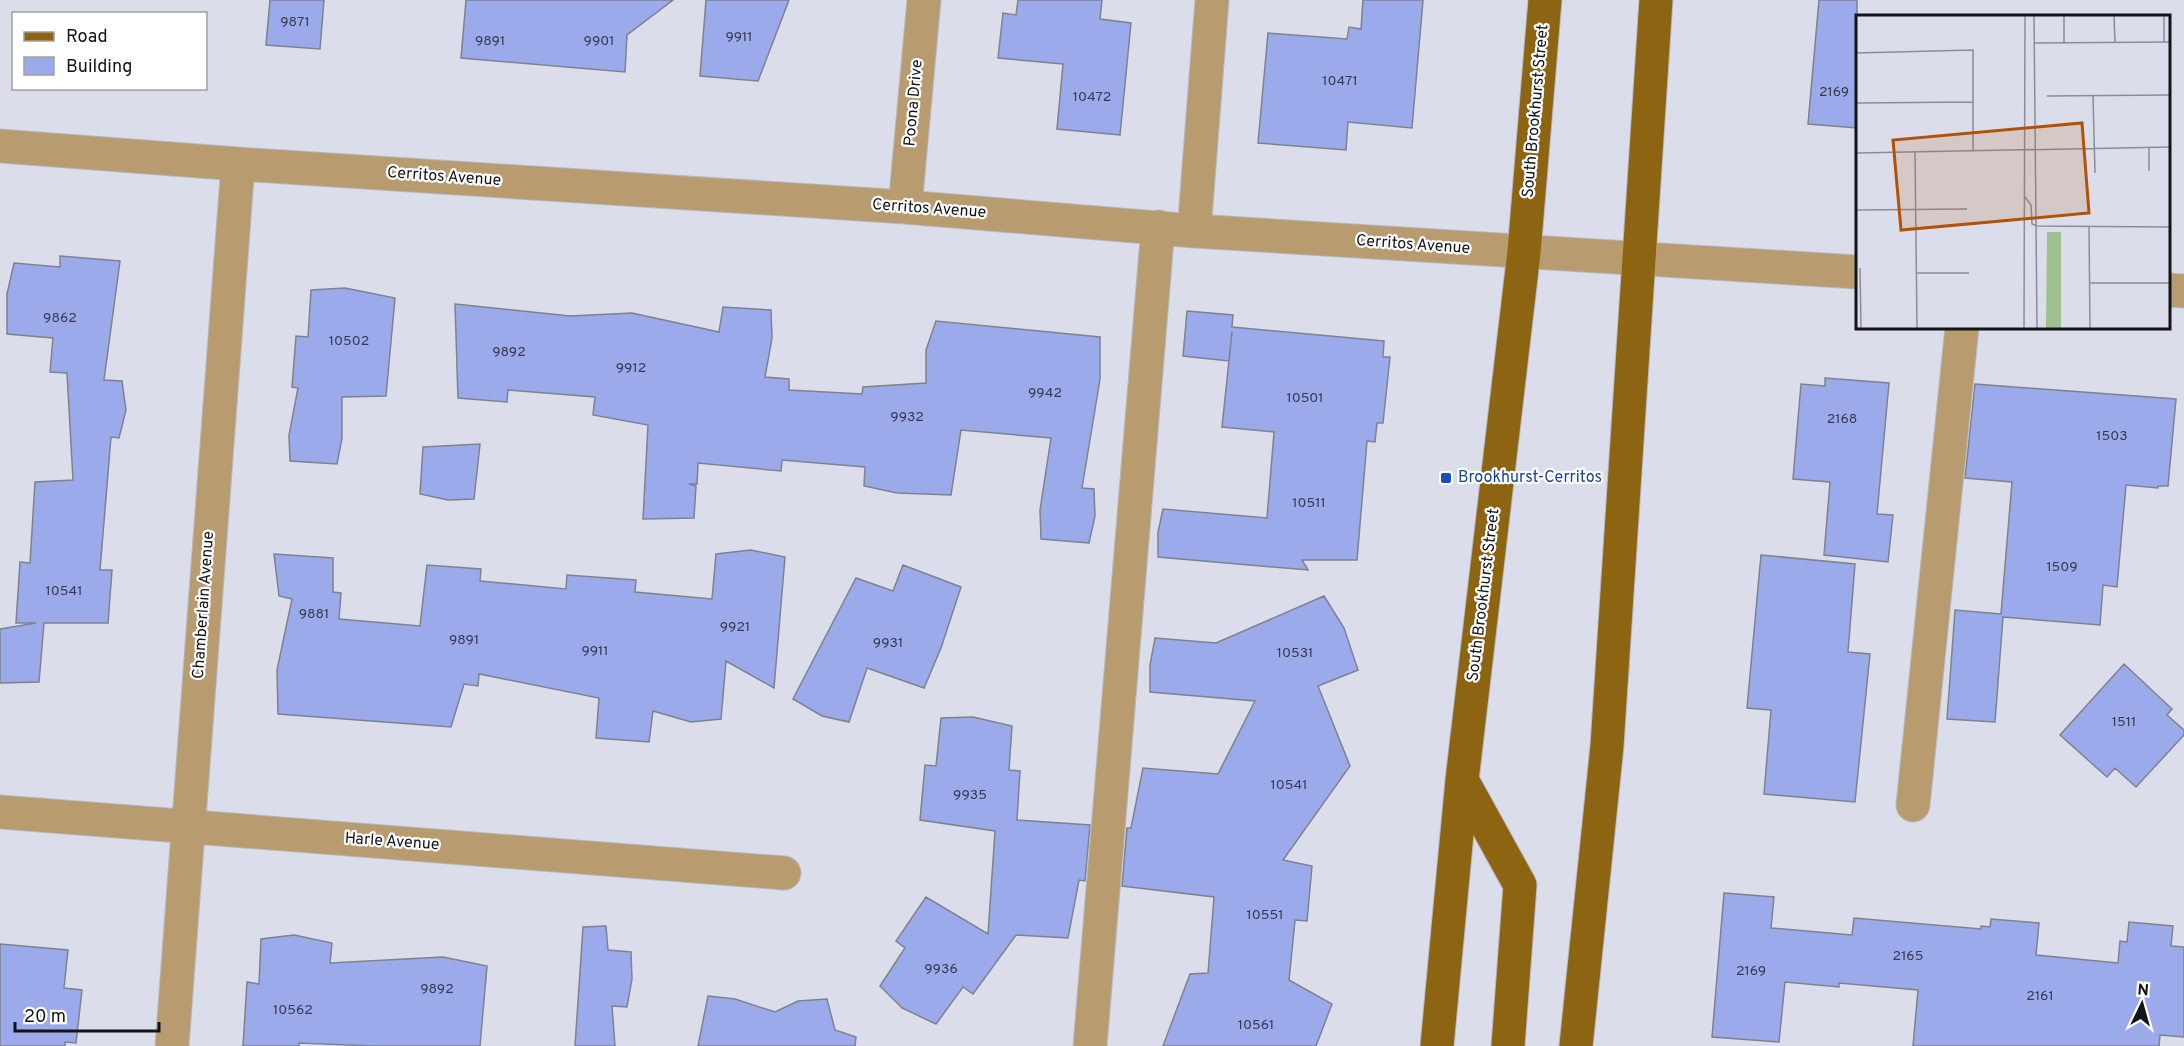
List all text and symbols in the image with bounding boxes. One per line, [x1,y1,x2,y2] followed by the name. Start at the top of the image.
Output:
[12,12,207,90] legend
[280,14,310,31] house number: 9871
[1856,15,2169,328] inset map
[1518,23,1554,199] street label: South Brookhurst Street
[66,26,108,49] text: Road
[725,29,753,46] house number: 9911
[475,33,505,50] house number: 9891
[584,33,614,50] house number: 9901
[66,56,132,79] text: Building
[900,59,928,147] street label: Poona Drive
[1322,73,1358,90] house number: 10471
[1819,84,1849,101] house number: 2169
[1073,89,1111,106] house number: 10472
[386,163,502,191] street label: Cerritos Avenue
[871,195,987,223] street label: Cerritos Avenue
[1355,231,1471,259] street label: Cerritos Avenue
[43,310,77,327] house number: 9862
[329,333,369,350] house number: 10502
[492,344,526,361] house number: 9892
[616,360,646,377] house number: 9912
[1028,385,1062,402] house number: 9942
[1286,390,1324,407] house number: 10501
[890,409,924,426] house number: 9932
[1827,411,1857,428] house number: 2168
[2096,428,2128,445] house number: 1503
[1458,468,1602,488] place label: Brookhurst-Cerritos
[1439,471,1453,485] marker: Brookhurst-Cerritos
[1292,495,1326,512] house number: 10511
[1463,507,1505,683] street label: South Brookhurst Street
[189,530,219,680] street label: Chamberlain Avenue
[2046,559,2078,576] house number: 1509
[45,583,83,600] house number: 10541
[299,606,329,623] house number: 9881
[720,619,750,636] house number: 9921
[449,632,479,649] house number: 9891
[873,635,903,652] house number: 9931
[581,643,609,660] house number: 9911
[1277,645,1313,662] house number: 10531
[2112,714,2136,731] house number: 1511
[1270,777,1308,794] house number: 10541
[953,787,987,804] house number: 9935
[344,829,440,855] street label: Harle Avenue
[1247,907,1283,924] house number: 10551
[1893,948,1923,965] house number: 2165
[924,961,958,978] house number: 9936
[1736,963,1766,980] house number: 2169
[2112,974,2172,1034] north arrow
[420,981,454,998] house number: 9892
[2137,981,2150,1002] text: N
[2026,988,2054,1005] house number: 2161
[15,995,159,1033] scale bar
[273,1002,313,1019] house number: 10562
[24,1006,66,1029] text: 20 m
[1238,1017,1274,1034] house number: 10561

